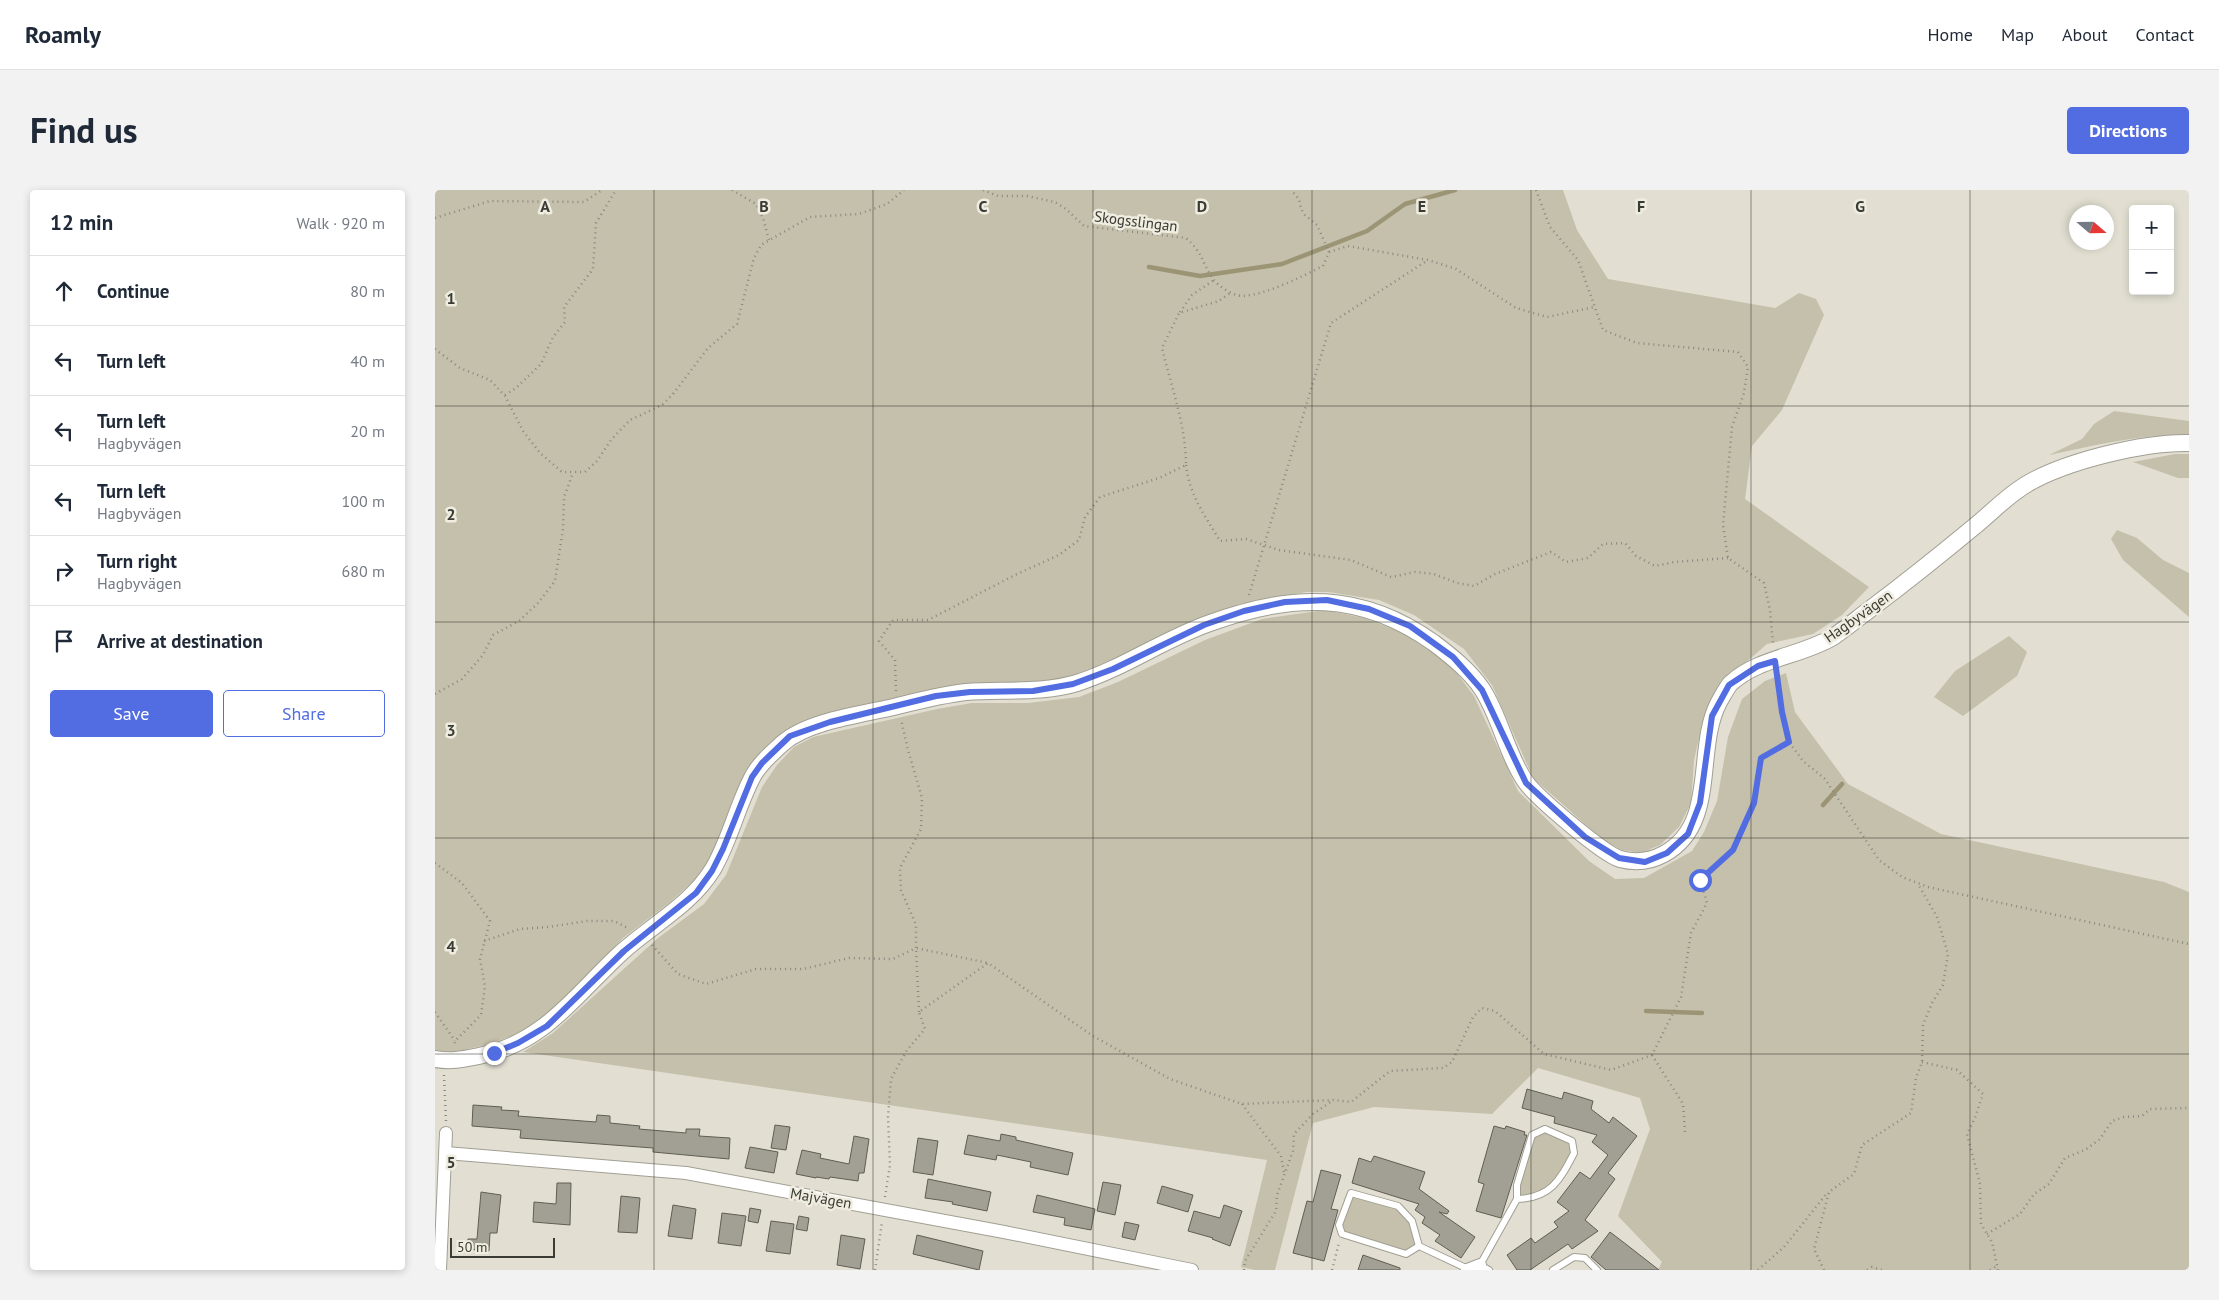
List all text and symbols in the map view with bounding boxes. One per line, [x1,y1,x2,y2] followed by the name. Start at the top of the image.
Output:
[25,19,101,50] text: Roamly
[1927,23,1973,46] text: Home
[2001,23,2034,46] text: Map
[2062,23,2108,46] text: About
[2136,23,2194,46] text: Contact
[30,107,138,153] text: Find us
[2067,107,2189,154] button: Directions
[540,196,550,216] text: A
[759,196,769,216] text: B
[979,196,988,216] text: C
[1197,196,1207,216] text: D
[1418,196,1426,216] text: E
[1637,196,1645,216] text: F
[1855,196,1865,216] text: G
[2069,205,2114,250] north arrow
[2129,205,2174,295] map controls
[2129,205,2174,250] button: +
[1093,206,1179,236] street label: Skogsslingan
[50,209,113,236] text: 12 min
[296,213,385,233] text: Walk · 920 m
[2129,250,2174,295] button: −
[50,277,78,305] icon: ahead
[97,279,169,303] text: Continue
[350,281,385,301] text: 80 m
[446,288,456,308] text: 1
[50,347,78,375] icon: left
[97,349,166,373] text: Turn left
[350,351,385,371] text: 40 m
[97,409,166,433] text: Turn left
[50,417,78,445] icon: left
[350,421,385,441] text: 20 m
[97,433,181,453] text: Hagbyvägen
[97,479,166,503] text: Turn left
[50,487,78,515] icon: left
[342,491,385,511] text: 100 m
[97,503,181,523] text: Hagbyvägen
[446,504,456,524] text: 2
[97,549,177,573] text: Turn right
[50,557,78,585] icon: right
[342,561,385,581] text: 680 m
[97,573,181,593] text: Hagbyvägen
[1820,586,1896,646] street label: Hagbyvägen
[50,627,78,655] icon: arrive
[97,629,263,653] text: Arrive at destination
[50,690,213,737] button: Save
[223,690,385,737] button: Share
[446,720,456,740] text: 3
[1689,869,1712,892] route start
[446,936,456,956] text: 4
[483,1042,506,1065] route end
[446,1152,456,1172] text: 5
[789,1183,853,1213] street label: Majvägen
[450,1235,555,1258] scale bar
[457,1238,487,1256] text: 50 m

